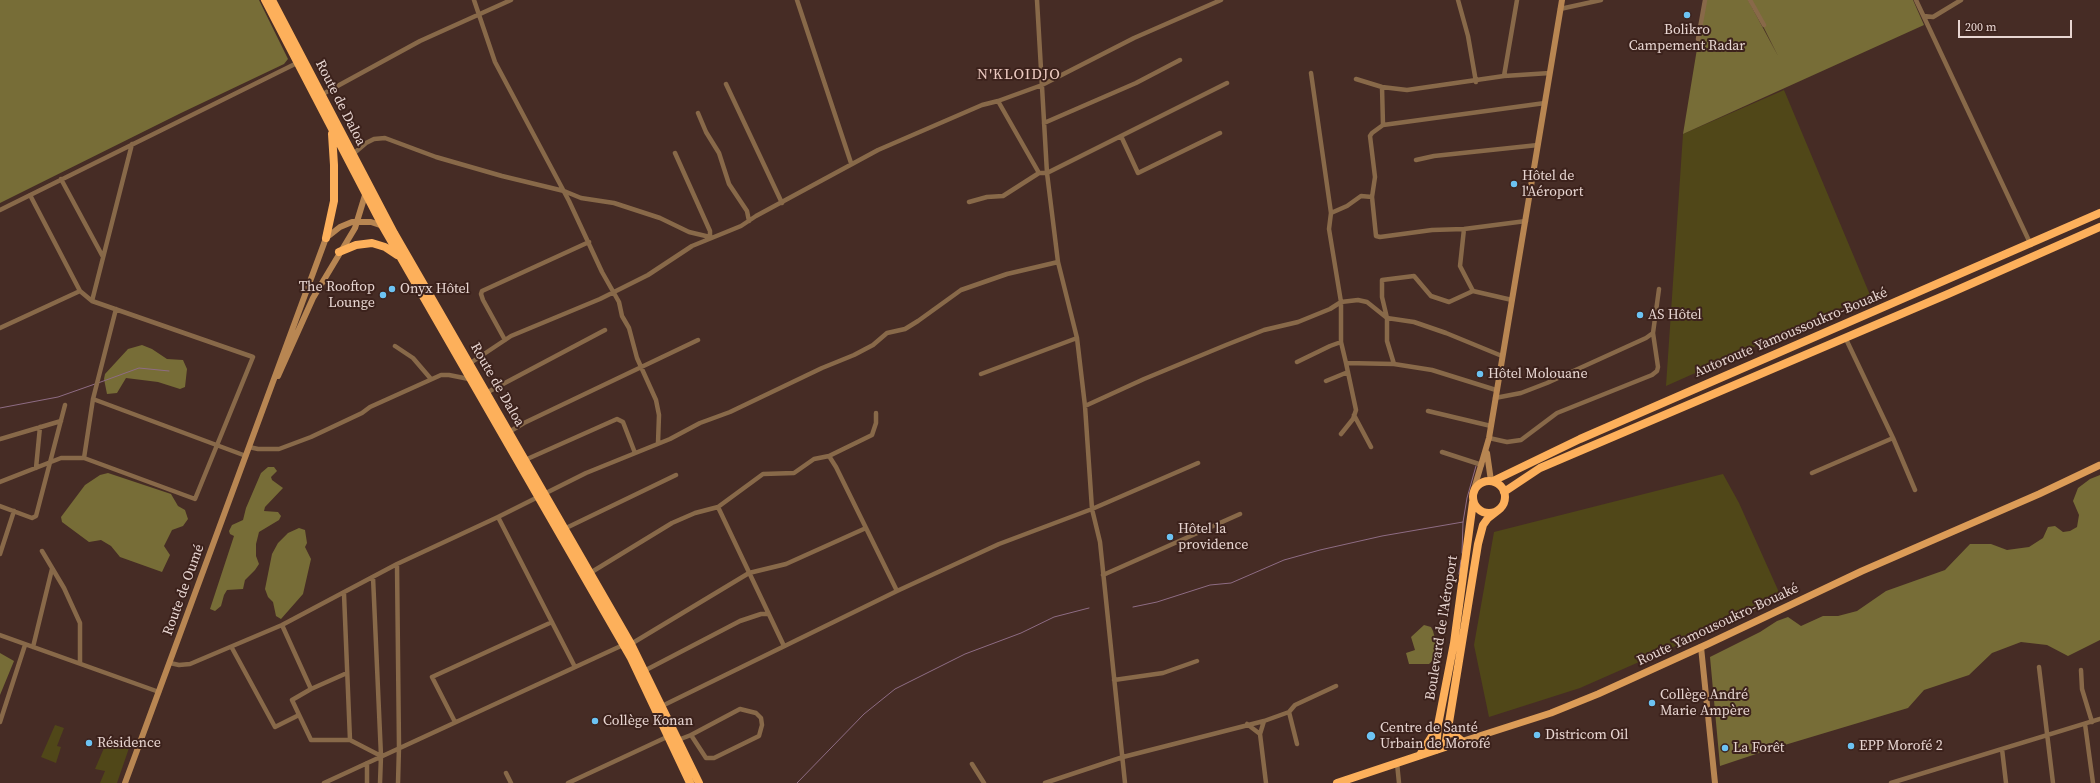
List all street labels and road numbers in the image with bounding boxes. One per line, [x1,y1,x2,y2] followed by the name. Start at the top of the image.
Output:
[311,57,369,149] street label: Route de Daloa
[1692,285,1890,381] street label: Autoroute Yamoussoukro-Bouaké
[466,340,528,430] street label: Route de Daloa
[160,542,208,638] street label: Route de Oumé
[1422,554,1462,702] street label: Boulevard de l'Aéroport
[1635,580,1801,670] street label: Route Yamousoukro-Bouaké

